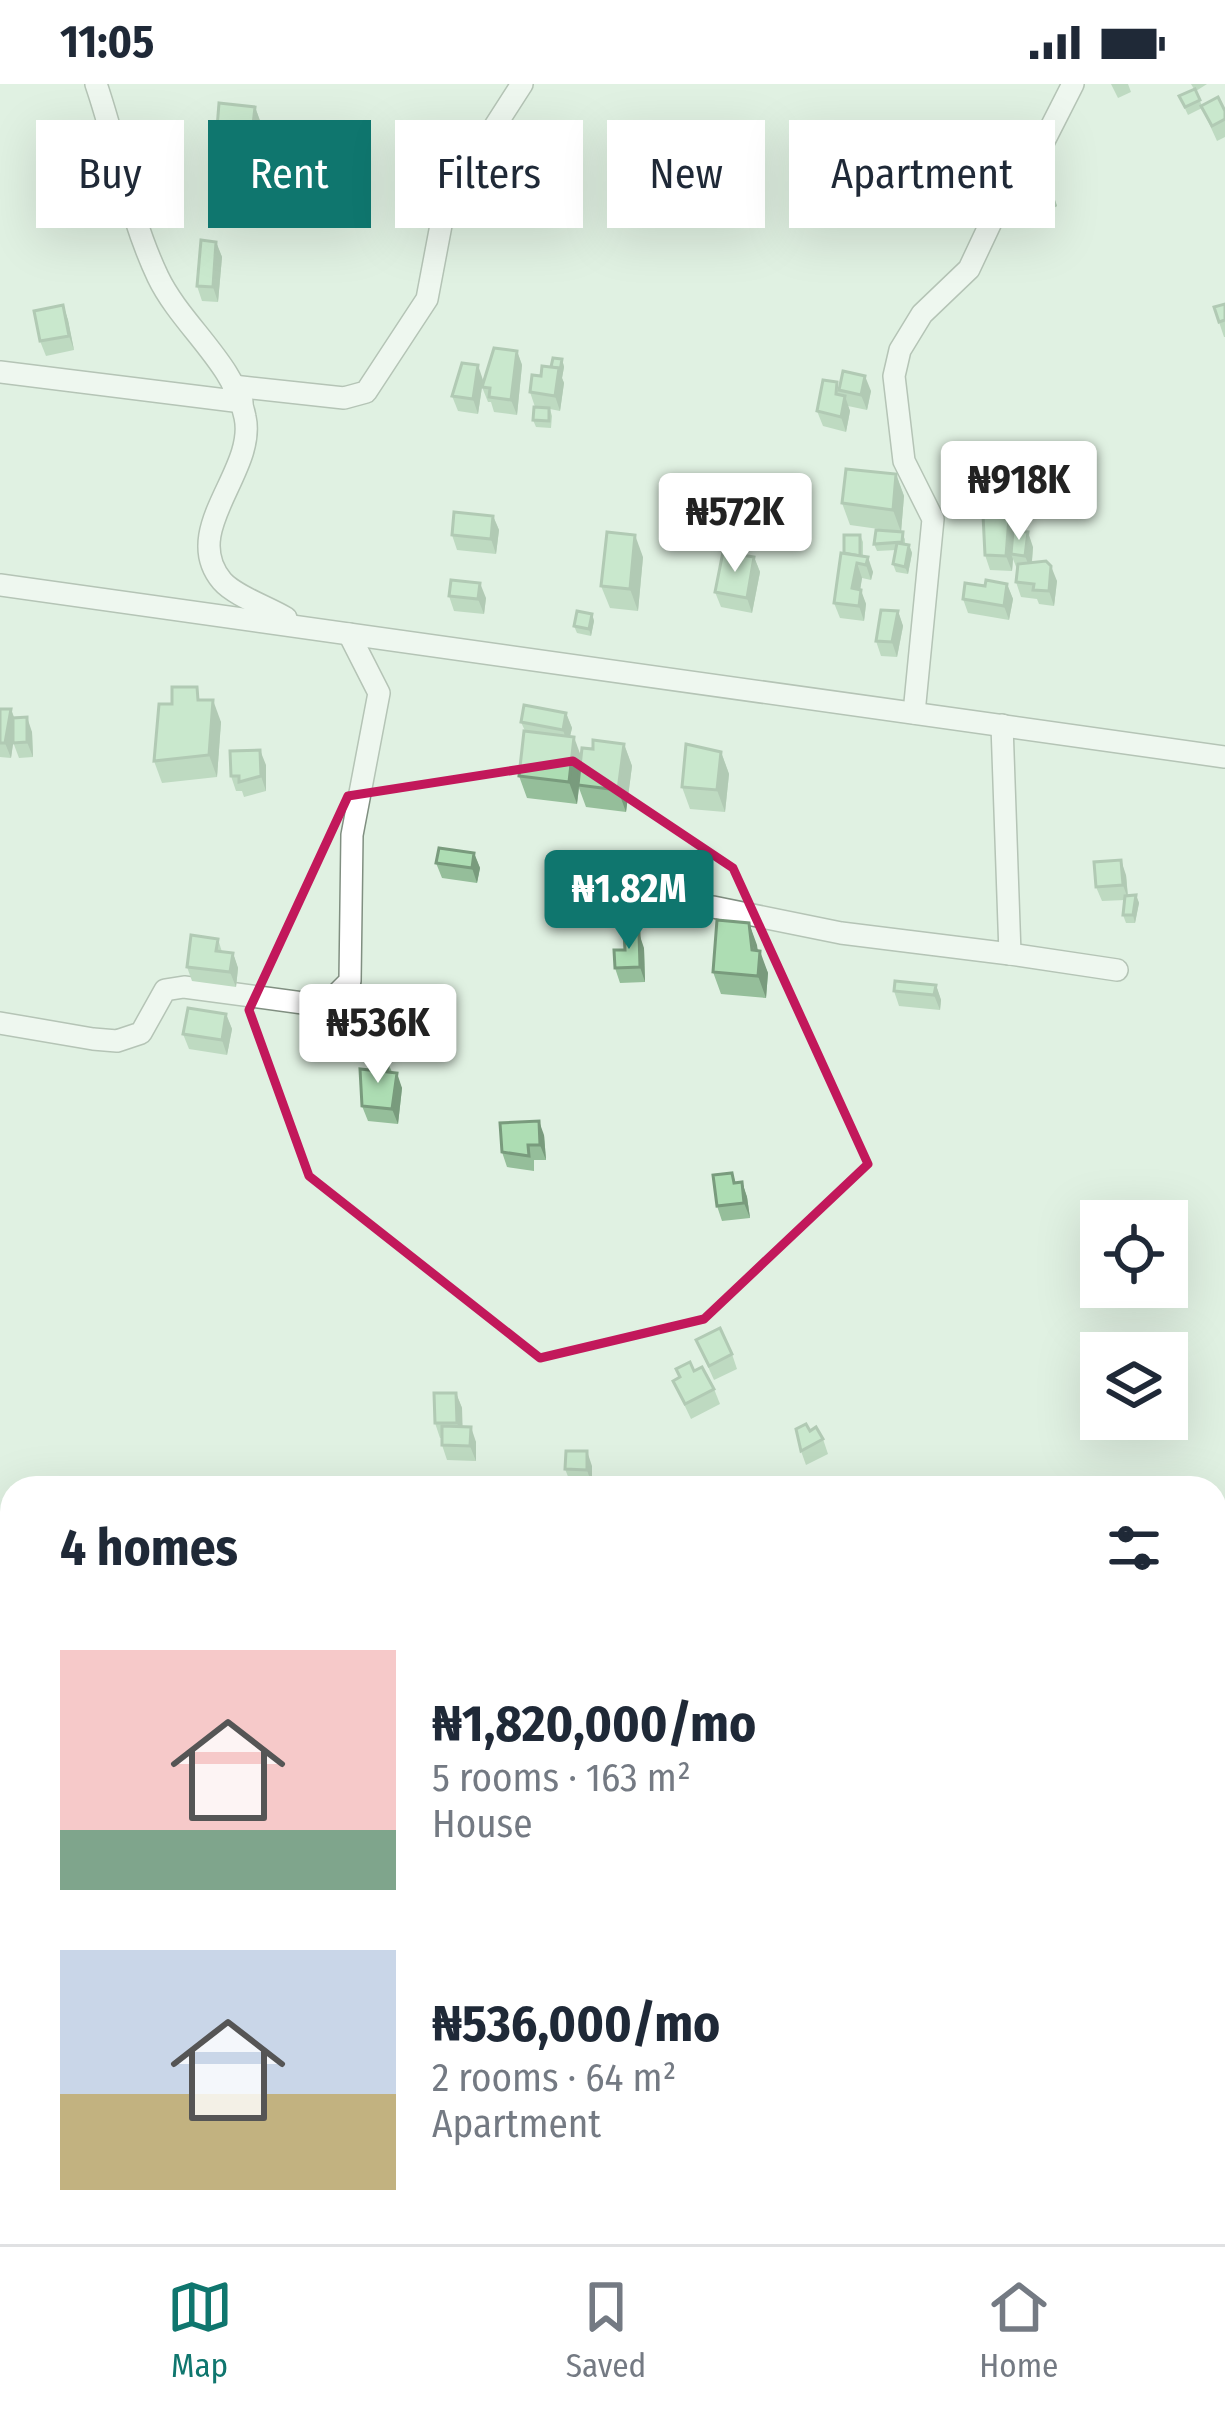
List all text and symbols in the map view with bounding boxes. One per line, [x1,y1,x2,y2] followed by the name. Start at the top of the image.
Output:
[60,15,154,69] text: 11:05
[36,120,184,228] chip: Buy
[208,120,371,228] chip: Rent
[395,120,583,228] chip: Filters
[607,120,765,228] chip: New
[789,120,1055,228] chip: Apartment
[935,441,1103,543] pin: ₦918K
[968,457,1070,503] text: ₦918K
[651,473,819,575] pin: ₦572K
[686,489,784,535] text: ₦572K
[531,850,727,952] pin: ₦1.82M
[572,866,686,912] text: ₦1.82M
[294,984,462,1086] pin: ₦536K
[326,1000,430,1046] text: ₦536K
[1080,1200,1188,1440] map controls
[1080,1200,1188,1308] button: locate
[1080,1332,1188,1440] button: layers
[1101,1515,1167,1581] icon: filters
[60,1517,238,1579] text: 4 homes
[432,1693,756,1755] text: ₦1,820,000/mo
[156,1698,300,1842] icon: home
[432,1755,691,1801] text: 5 rooms · 163 m²
[432,1801,532,1847] text: House
[432,1993,720,2055] text: ₦536,000/mo
[156,1998,300,2142] icon: home
[432,2055,676,2101] text: 2 rooms · 64 m²
[432,2101,601,2147] text: Apartment
[167,2274,233,2386] tab: Map
[566,2274,646,2386] tab: Saved
[979,2274,1058,2386] tab: Home

